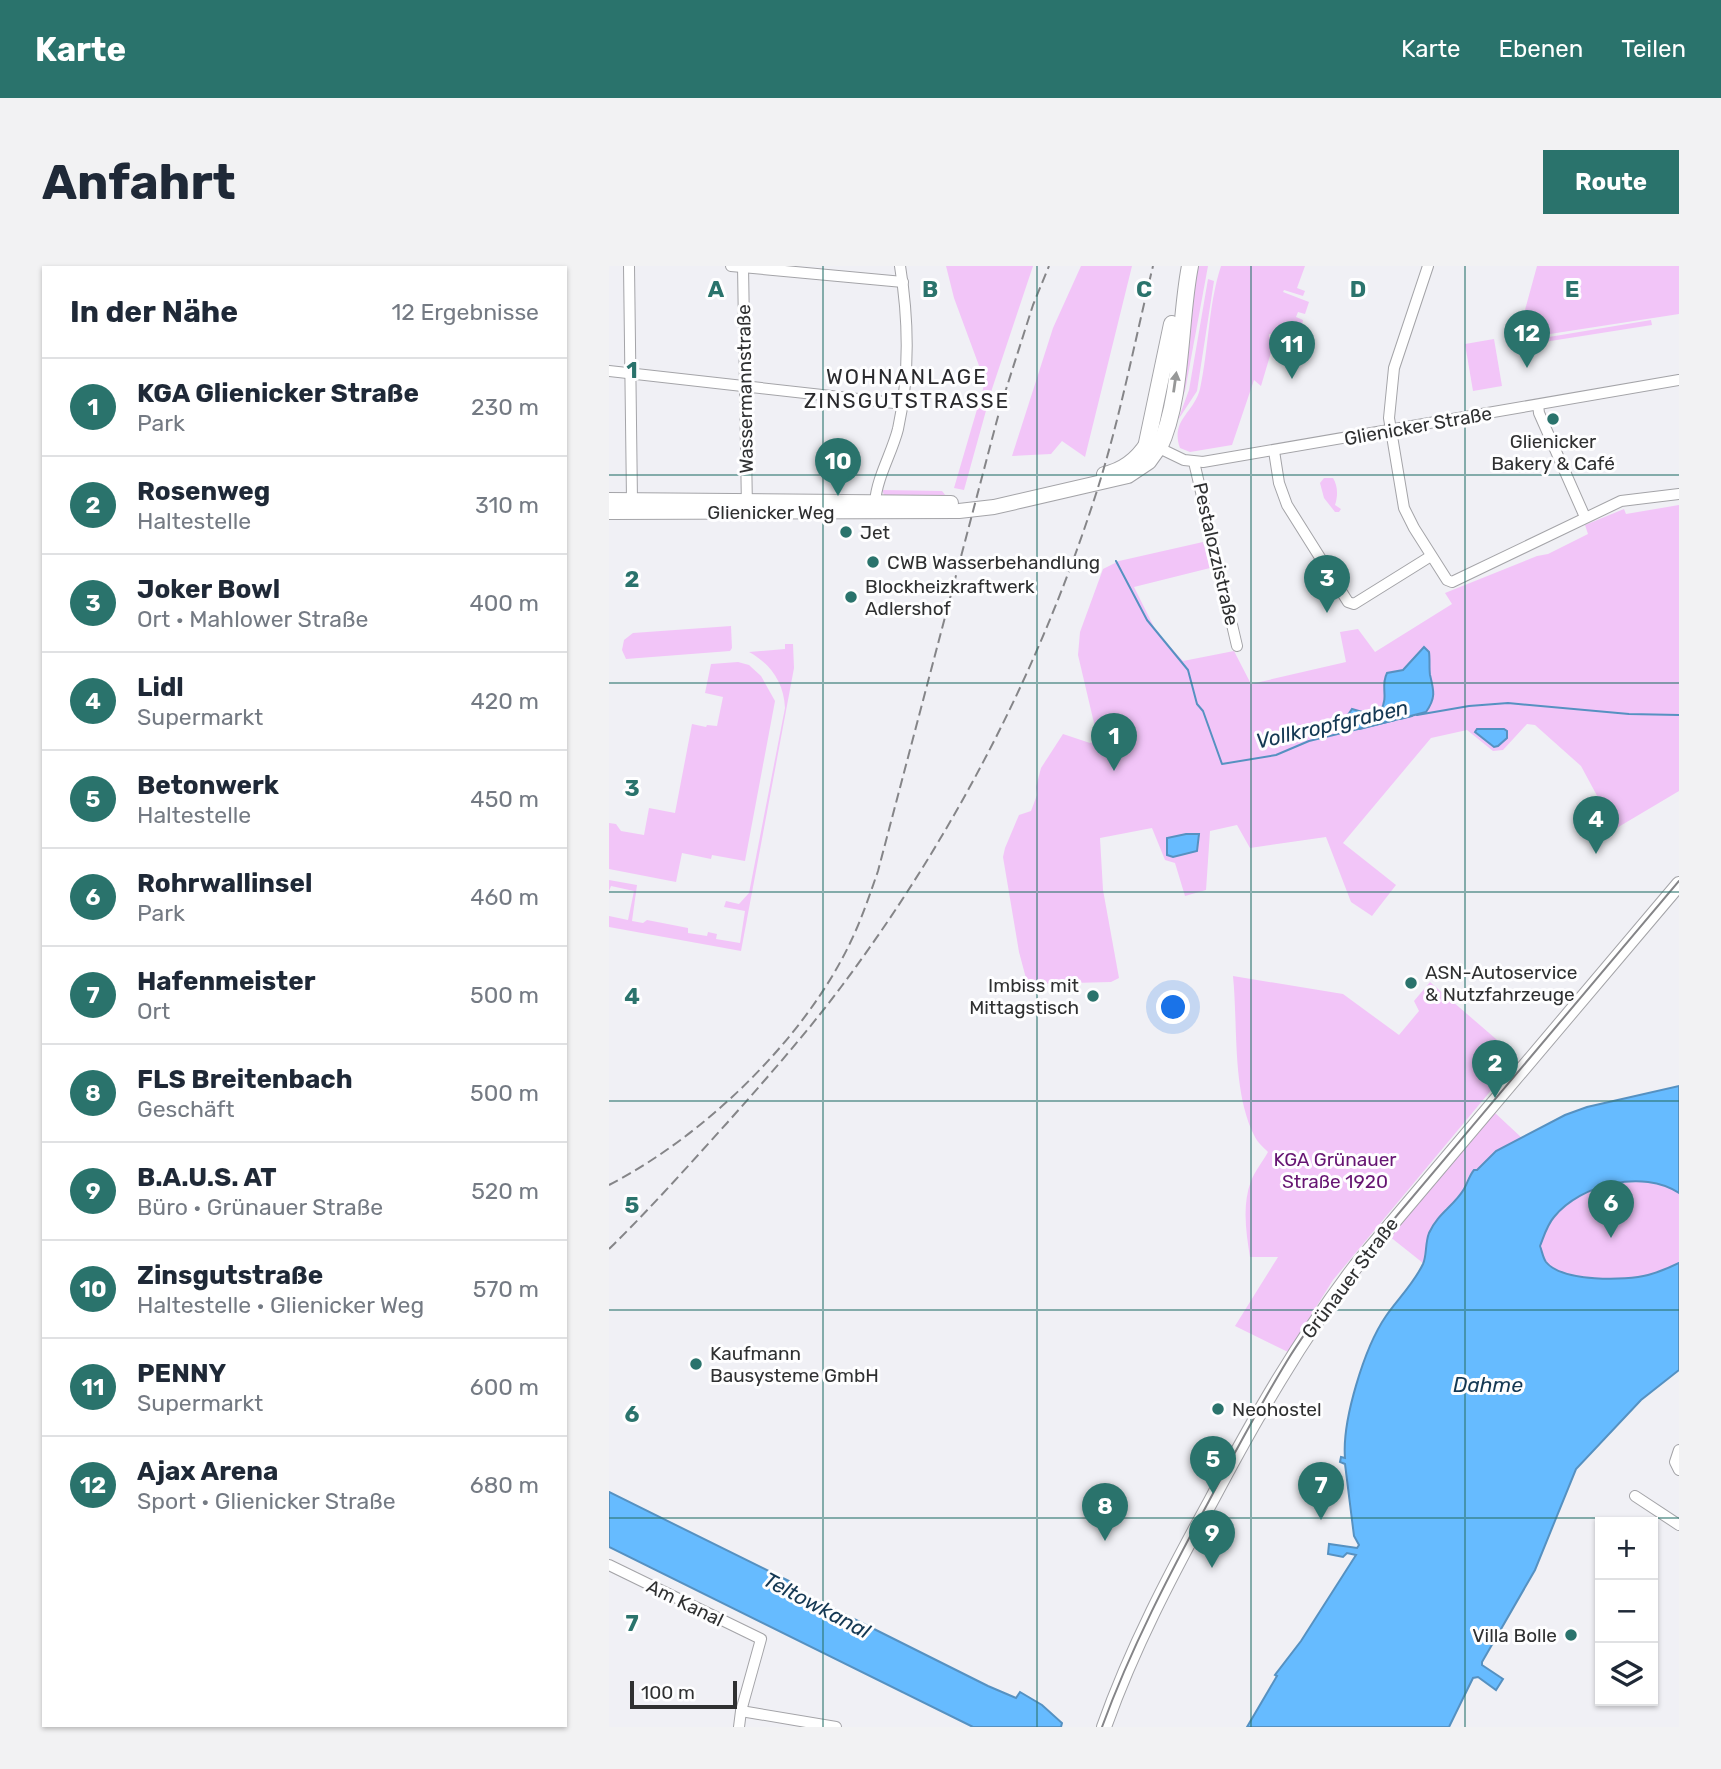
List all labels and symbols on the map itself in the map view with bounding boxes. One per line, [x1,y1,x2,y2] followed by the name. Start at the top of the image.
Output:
[708,275,725,303] text: A
[922,275,938,303] text: B
[1136,275,1152,303] text: C
[1350,275,1366,303] text: D
[1565,275,1579,303] text: E
[732,304,758,474] street label: Wassermannstraße
[1504,310,1550,368] pin: 12
[1269,321,1315,379] pin: 11
[626,356,638,384] text: 1
[804,364,1010,413] district label: WOHNANLAGE ZINSGUTSTRASSE
[1170,371,1181,393] one-way arrow
[1342,402,1494,450] street label: Glienicker Straße
[1545,411,1561,427] marker: Glienicker Bakery & Café
[1491,430,1615,475] place label: Glienicker Bakery & Café
[815,438,861,496] pin: 10
[1188,480,1244,628] street label: Pestalozzistraße
[707,501,835,524] street label: Glienicker Weg
[860,521,891,544] place label: Jet
[838,524,854,540] marker: Jet
[887,551,1100,574] place label: CWB Wasserbehandlung
[865,554,881,570] marker: CWB Wasserbehandlung
[1304,555,1350,613] pin: 3
[625,565,639,593] text: 2
[865,575,1035,620] place label: Blockheizkraftwerk Adlershof
[843,589,859,605] marker: Blockheizkraftwerk Adlershof
[1253,694,1411,754] water label: Vollkropfgraben
[1091,713,1137,771] pin: 1
[624,774,640,802] text: 3
[1573,796,1619,854] pin: 4
[1425,961,1577,1006] place label: ASN-Autoservice & Nutzfahrzeuge
[969,974,1080,1019] place label: Imbiss mit Mittagstisch
[1403,975,1419,991] marker: ASN-Autoservice & Nutzfahrzeuge
[624,982,640,1010] text: 4
[1085,988,1101,1004] marker: Imbiss mit Mittagstisch
[1156,990,1190,1024] your location
[1472,1040,1518,1098] pin: 2
[1273,1148,1397,1193] park label: KGA Grünauer Straße 1920
[1588,1180,1634,1238] pin: 6
[625,1191,640,1219] text: 5
[1297,1213,1403,1343] street label: Grünauer Straße
[710,1342,879,1387] place label: Kaufmann Bausysteme GmbH
[688,1356,704,1372] marker: Kaufmann Bausysteme GmbH
[1453,1372,1523,1397] water label: Dahme
[1232,1398,1322,1421] place label: Neohostel
[625,1400,640,1428] text: 6
[1210,1401,1226,1417] marker: Neohostel
[1190,1436,1236,1494] pin: 5
[1298,1462,1344,1520] pin: 7
[1082,1483,1128,1541] pin: 8
[1189,1510,1235,1568] pin: 9
[759,1566,875,1644] water label: Teltowkanal
[643,1575,727,1631] street label: Am Kanal
[625,1609,639,1637] text: 7
[1472,1624,1557,1647] place label: Villa Bolle
[1563,1627,1579,1643] marker: Villa Bolle
[630,1678,737,1710] scale bar

